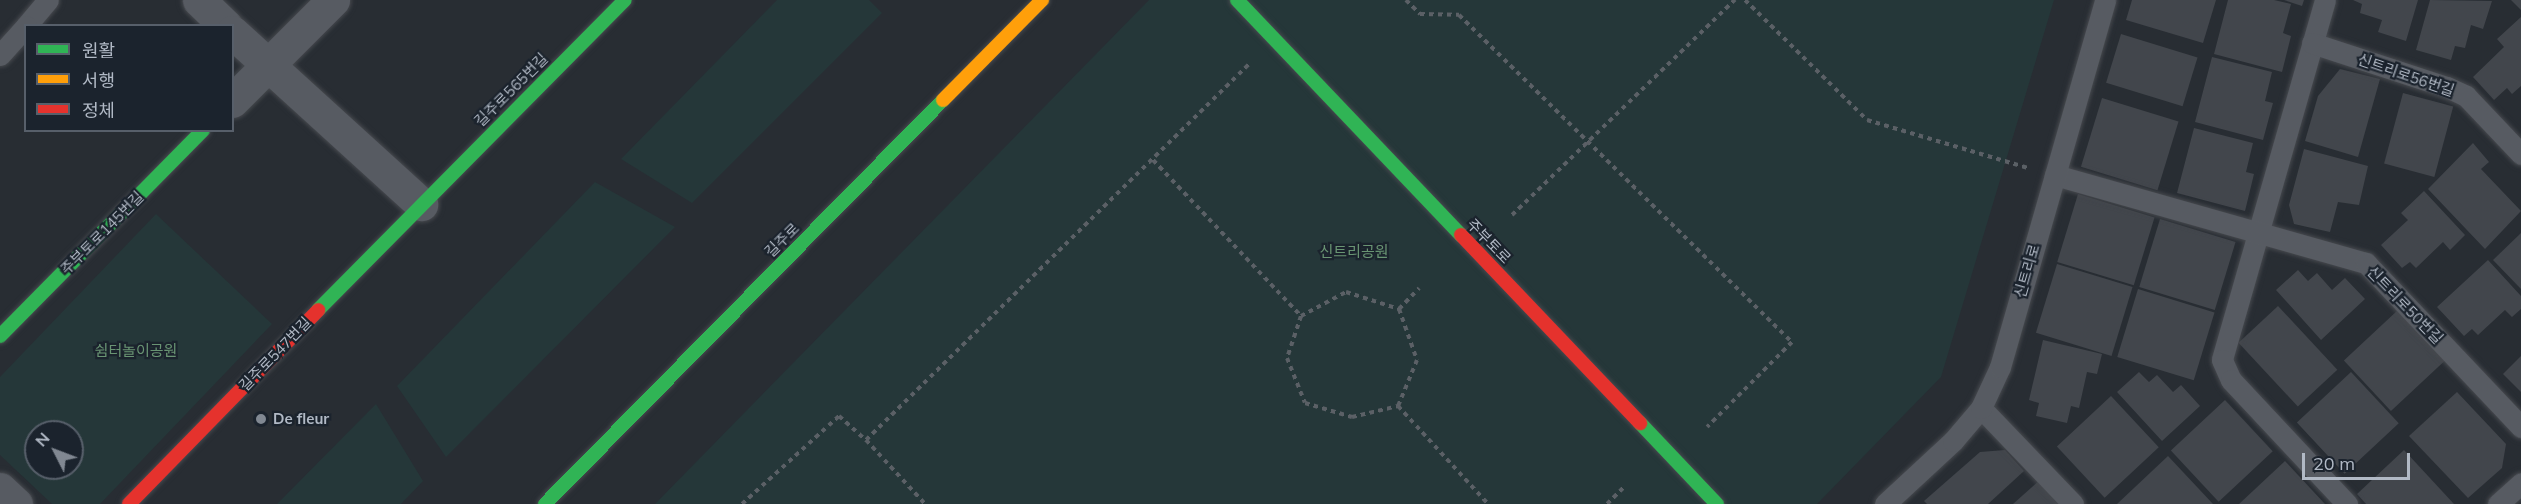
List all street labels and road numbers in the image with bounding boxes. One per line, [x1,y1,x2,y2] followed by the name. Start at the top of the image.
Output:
[471,50,551,130] street label: 길주로565번길
[2355,50,2457,100] street label: 신트리로56번길
[57,188,147,278] street label: 주부토로145번길
[1463,215,1515,267] street label: 주부토로
[761,219,803,261] street label: 길주로
[2011,242,2043,300] street label: 신트리로
[2364,262,2446,348] street label: 신트리로50번길
[235,313,315,395] street label: 길주로547번길

